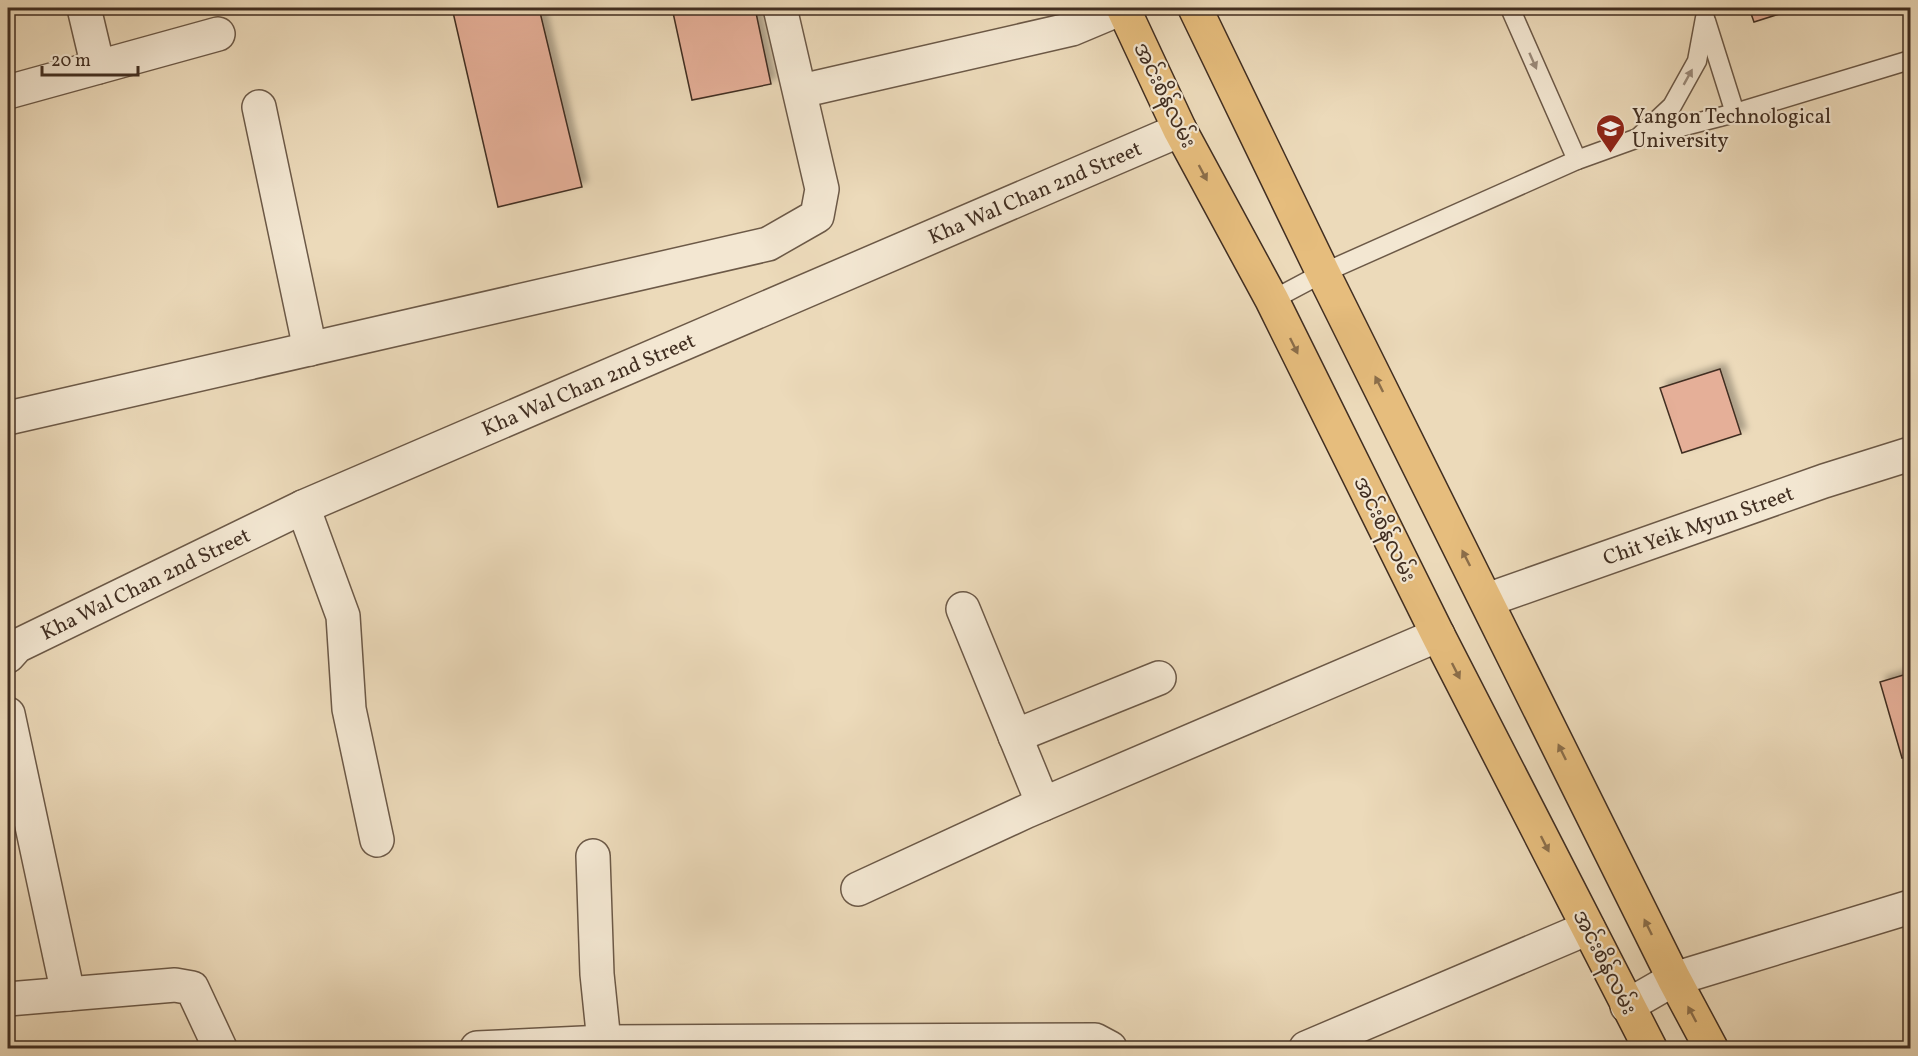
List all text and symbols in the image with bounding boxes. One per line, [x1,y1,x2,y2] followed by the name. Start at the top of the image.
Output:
[1125,36,1204,154] street label: အင်းစိန်လမ်း
[42,39,138,77] scale bar
[51,49,91,74] text: 20 m
[1529,52,1539,70] one-way arrow
[1683,68,1693,85] one-way arrow
[1632,103,1831,156] place label: Yangon Technological University
[1595,112,1627,154] school or university icon: Yangon Technological University
[924,135,1147,252] street label: Kha Wal Chan 2nd Street
[1198,165,1208,182] one-way arrow
[478,327,700,444] street label: Kha Wal Chan 2nd Street
[1290,337,1299,354] one-way arrow
[1374,375,1384,392] one-way arrow
[1345,470,1424,588] street label: အင်းစိန်လမ်း
[1599,480,1798,574] street label: Chit Yeik Myun Street
[36,522,256,648] street label: Kha Wal Chan 2nd Street
[1461,550,1471,567] one-way arrow
[1451,663,1461,680] one-way arrow
[1557,743,1567,761] one-way arrow
[1540,836,1550,853] one-way arrow
[1564,904,1645,1021] street label: အင်းစိန်လမ်း
[1644,918,1653,935] one-way arrow
[1687,1005,1697,1022] one-way arrow

